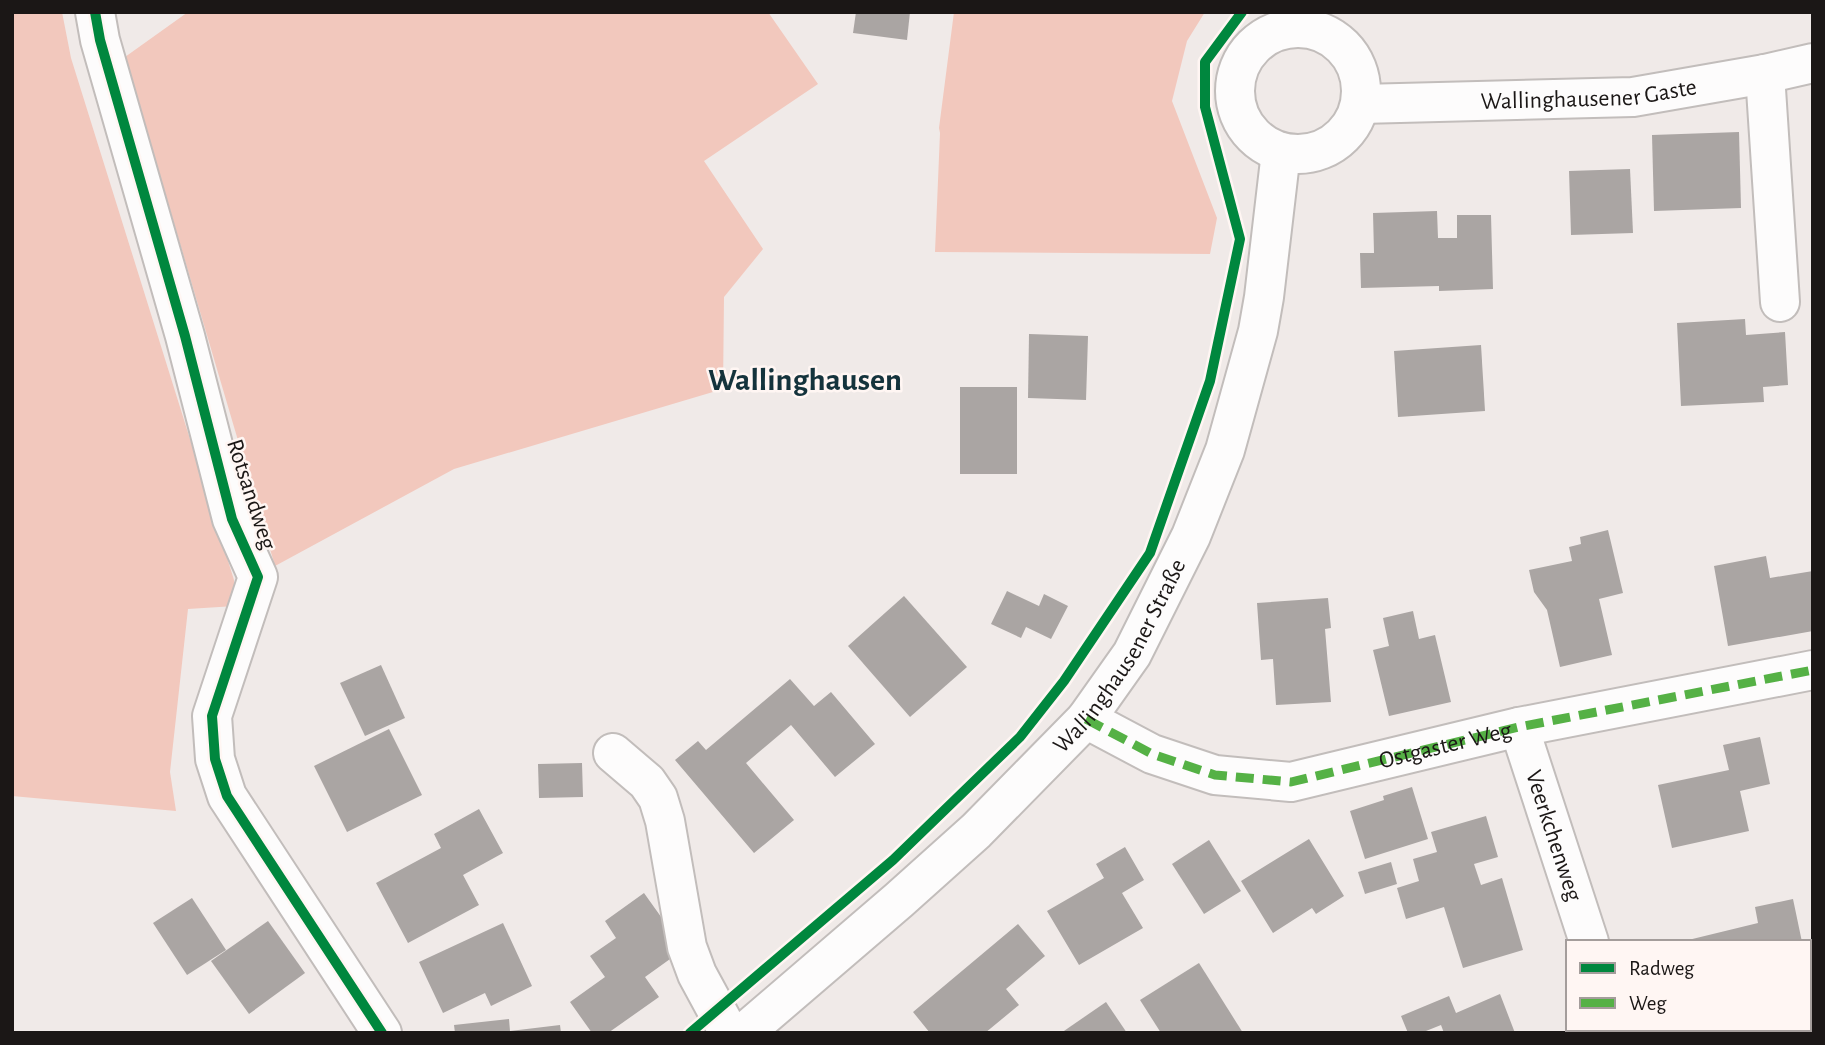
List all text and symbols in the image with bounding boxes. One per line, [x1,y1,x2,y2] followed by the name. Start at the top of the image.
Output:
[1480,75,1698,114] street label: Wallinghausener Gaste
[708,364,902,396] district label: Wallinghausen
[222,436,280,553] street label: Rotsandweg
[1049,555,1190,758] street label: Wallinghausener Straße
[1377,718,1514,773] street label: Ostgaster Weg
[1521,767,1586,904] street label: Veerkchenweg
[1566,940,1811,1031] legend
[1629,958,1695,979] text: Radweg
[1629,993,1667,1014] text: Weg

